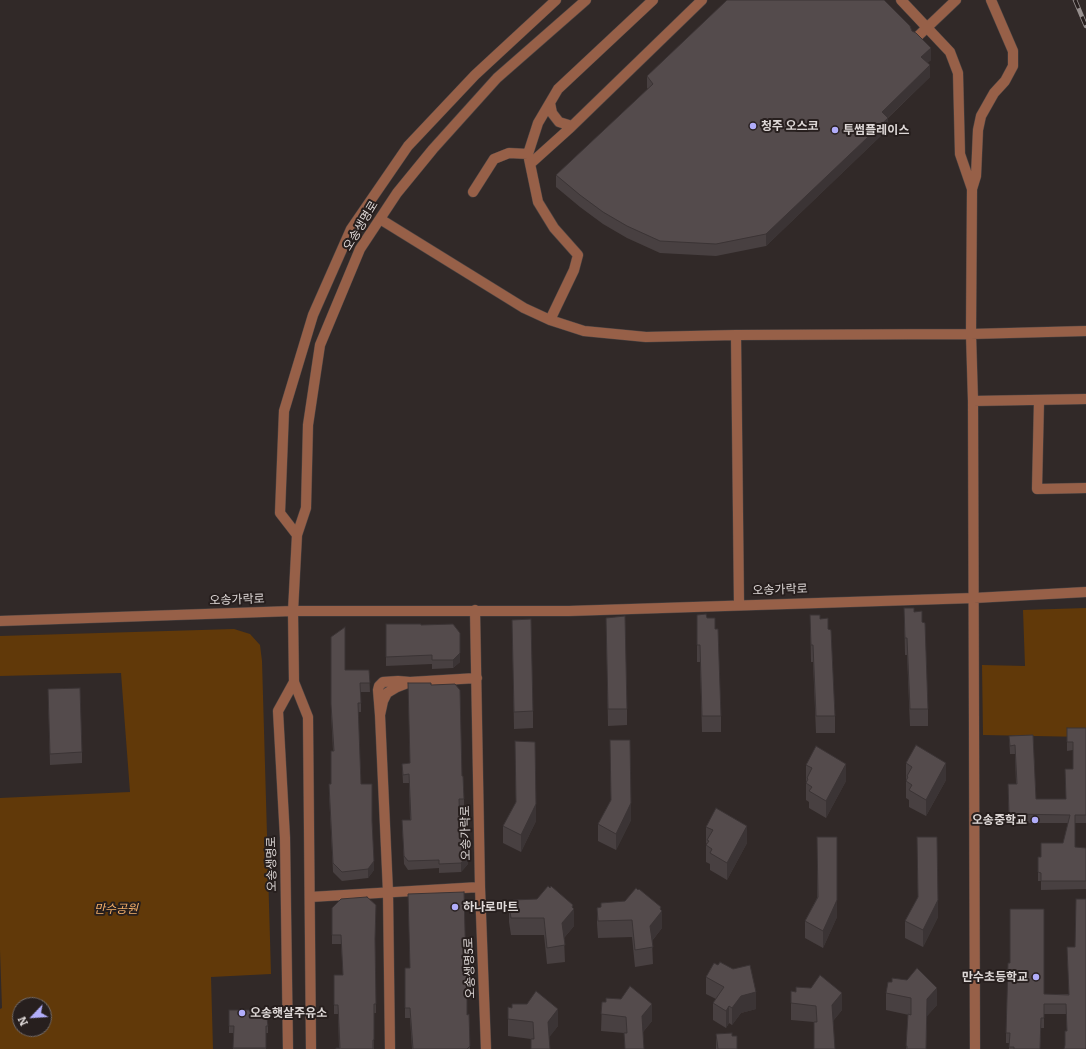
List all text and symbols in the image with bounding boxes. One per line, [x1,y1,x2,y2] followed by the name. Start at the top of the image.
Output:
[761,119,819,133] place label: 청주 오스코
[748,121,758,131] marker: 청주 오스코
[843,123,909,137] place label: 투썸플레이스
[830,125,840,135] marker: 투썸플레이스
[341,199,381,253] street label: 오송생명로
[752,582,808,598] street label: 오송가락로
[209,592,265,608] street label: 오송가락로
[458,805,474,861] street label: 오송가락로
[972,813,1027,827] place label: 오송중학교
[1030,815,1040,825] marker: 오송중학교
[264,836,280,892] street label: 오송생명로
[463,900,518,914] place label: 하나로마트
[94,902,138,916] park label: 만수공원
[450,902,460,912] marker: 하나로마트
[462,937,478,999] street label: 오송생명5로
[962,970,1028,984] place label: 만수초등학교
[1031,972,1041,982] marker: 만수초등학교
[12,997,52,1037] north arrow
[250,1006,327,1020] place label: 오송햇살주유소
[237,1008,247,1018] marker: 오송햇살주유소
[13,1014,31,1029] text: N

